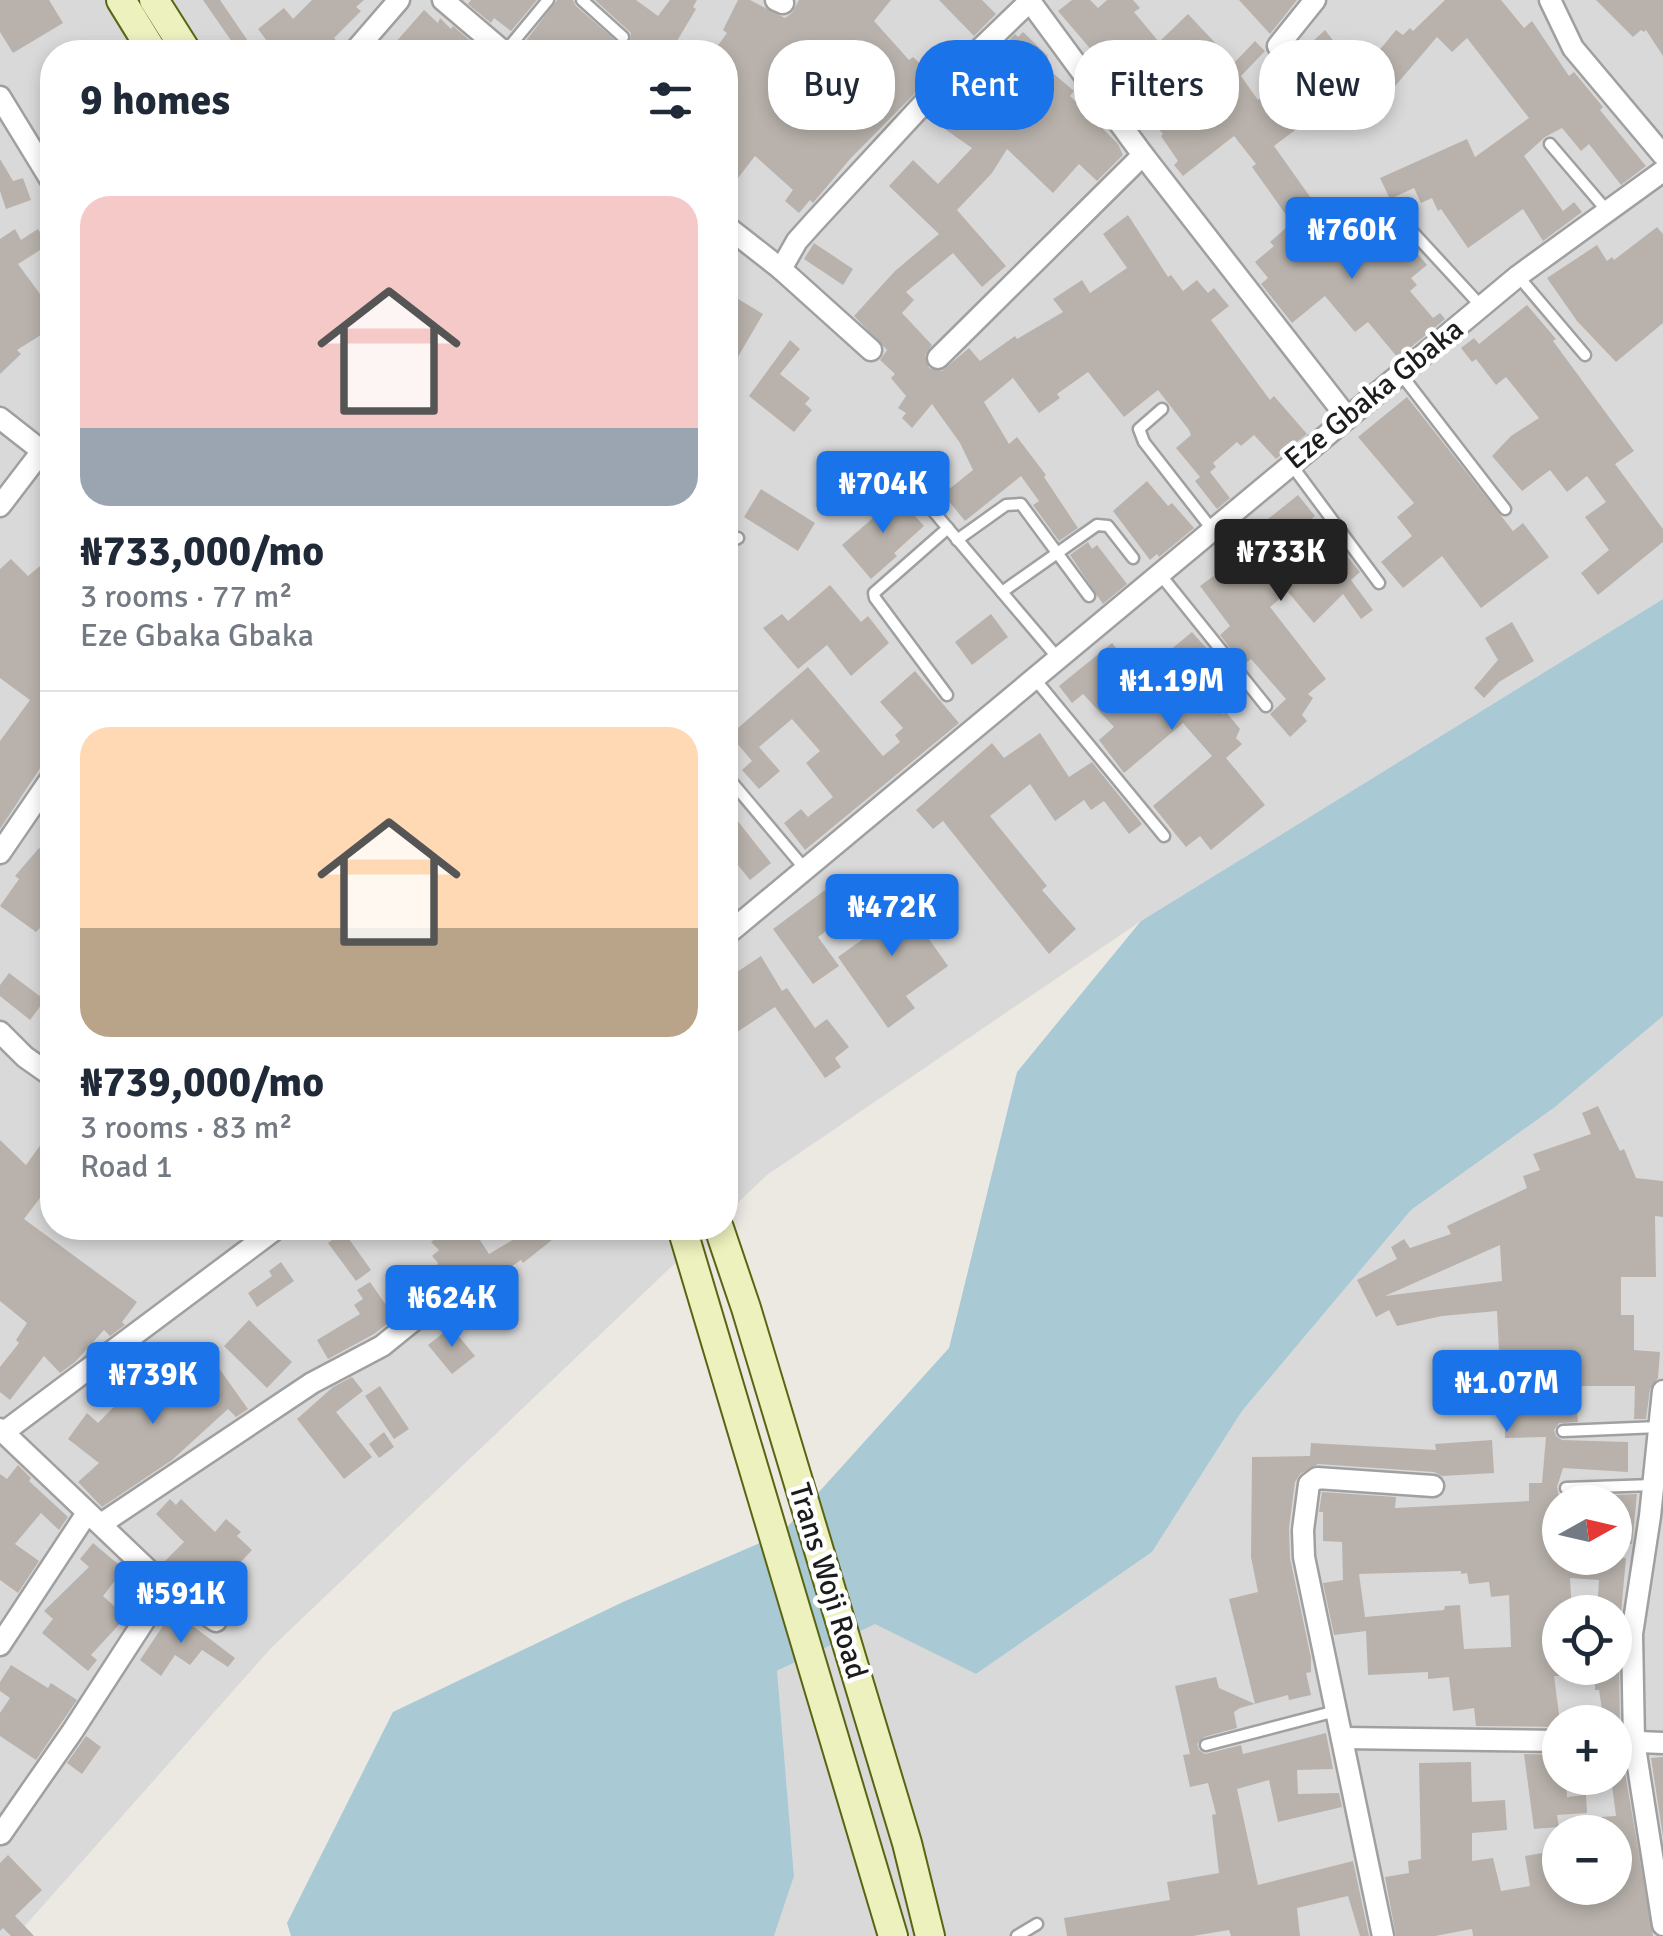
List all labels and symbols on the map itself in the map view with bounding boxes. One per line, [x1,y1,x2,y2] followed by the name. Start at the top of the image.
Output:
[1282,197,1422,282] pin: ₦760K
[1277,311,1471,477] street label: Eze Gbaka Gbaka
[813,451,953,536] pin: ₦704K
[1211,519,1351,604] pin: ₦733K
[1091,648,1253,733] pin: ₦1.19M
[822,874,962,959] pin: ₦472K
[382,1265,522,1350] pin: ₦624K
[83,1342,223,1427] pin: ₦739K
[1426,1350,1588,1435] pin: ₦1.07M
[781,1479,875,1683] street label: Trans Woji Road
[1542,1485,1632,1575] north arrow
[111,1561,251,1646] pin: ₦591K

